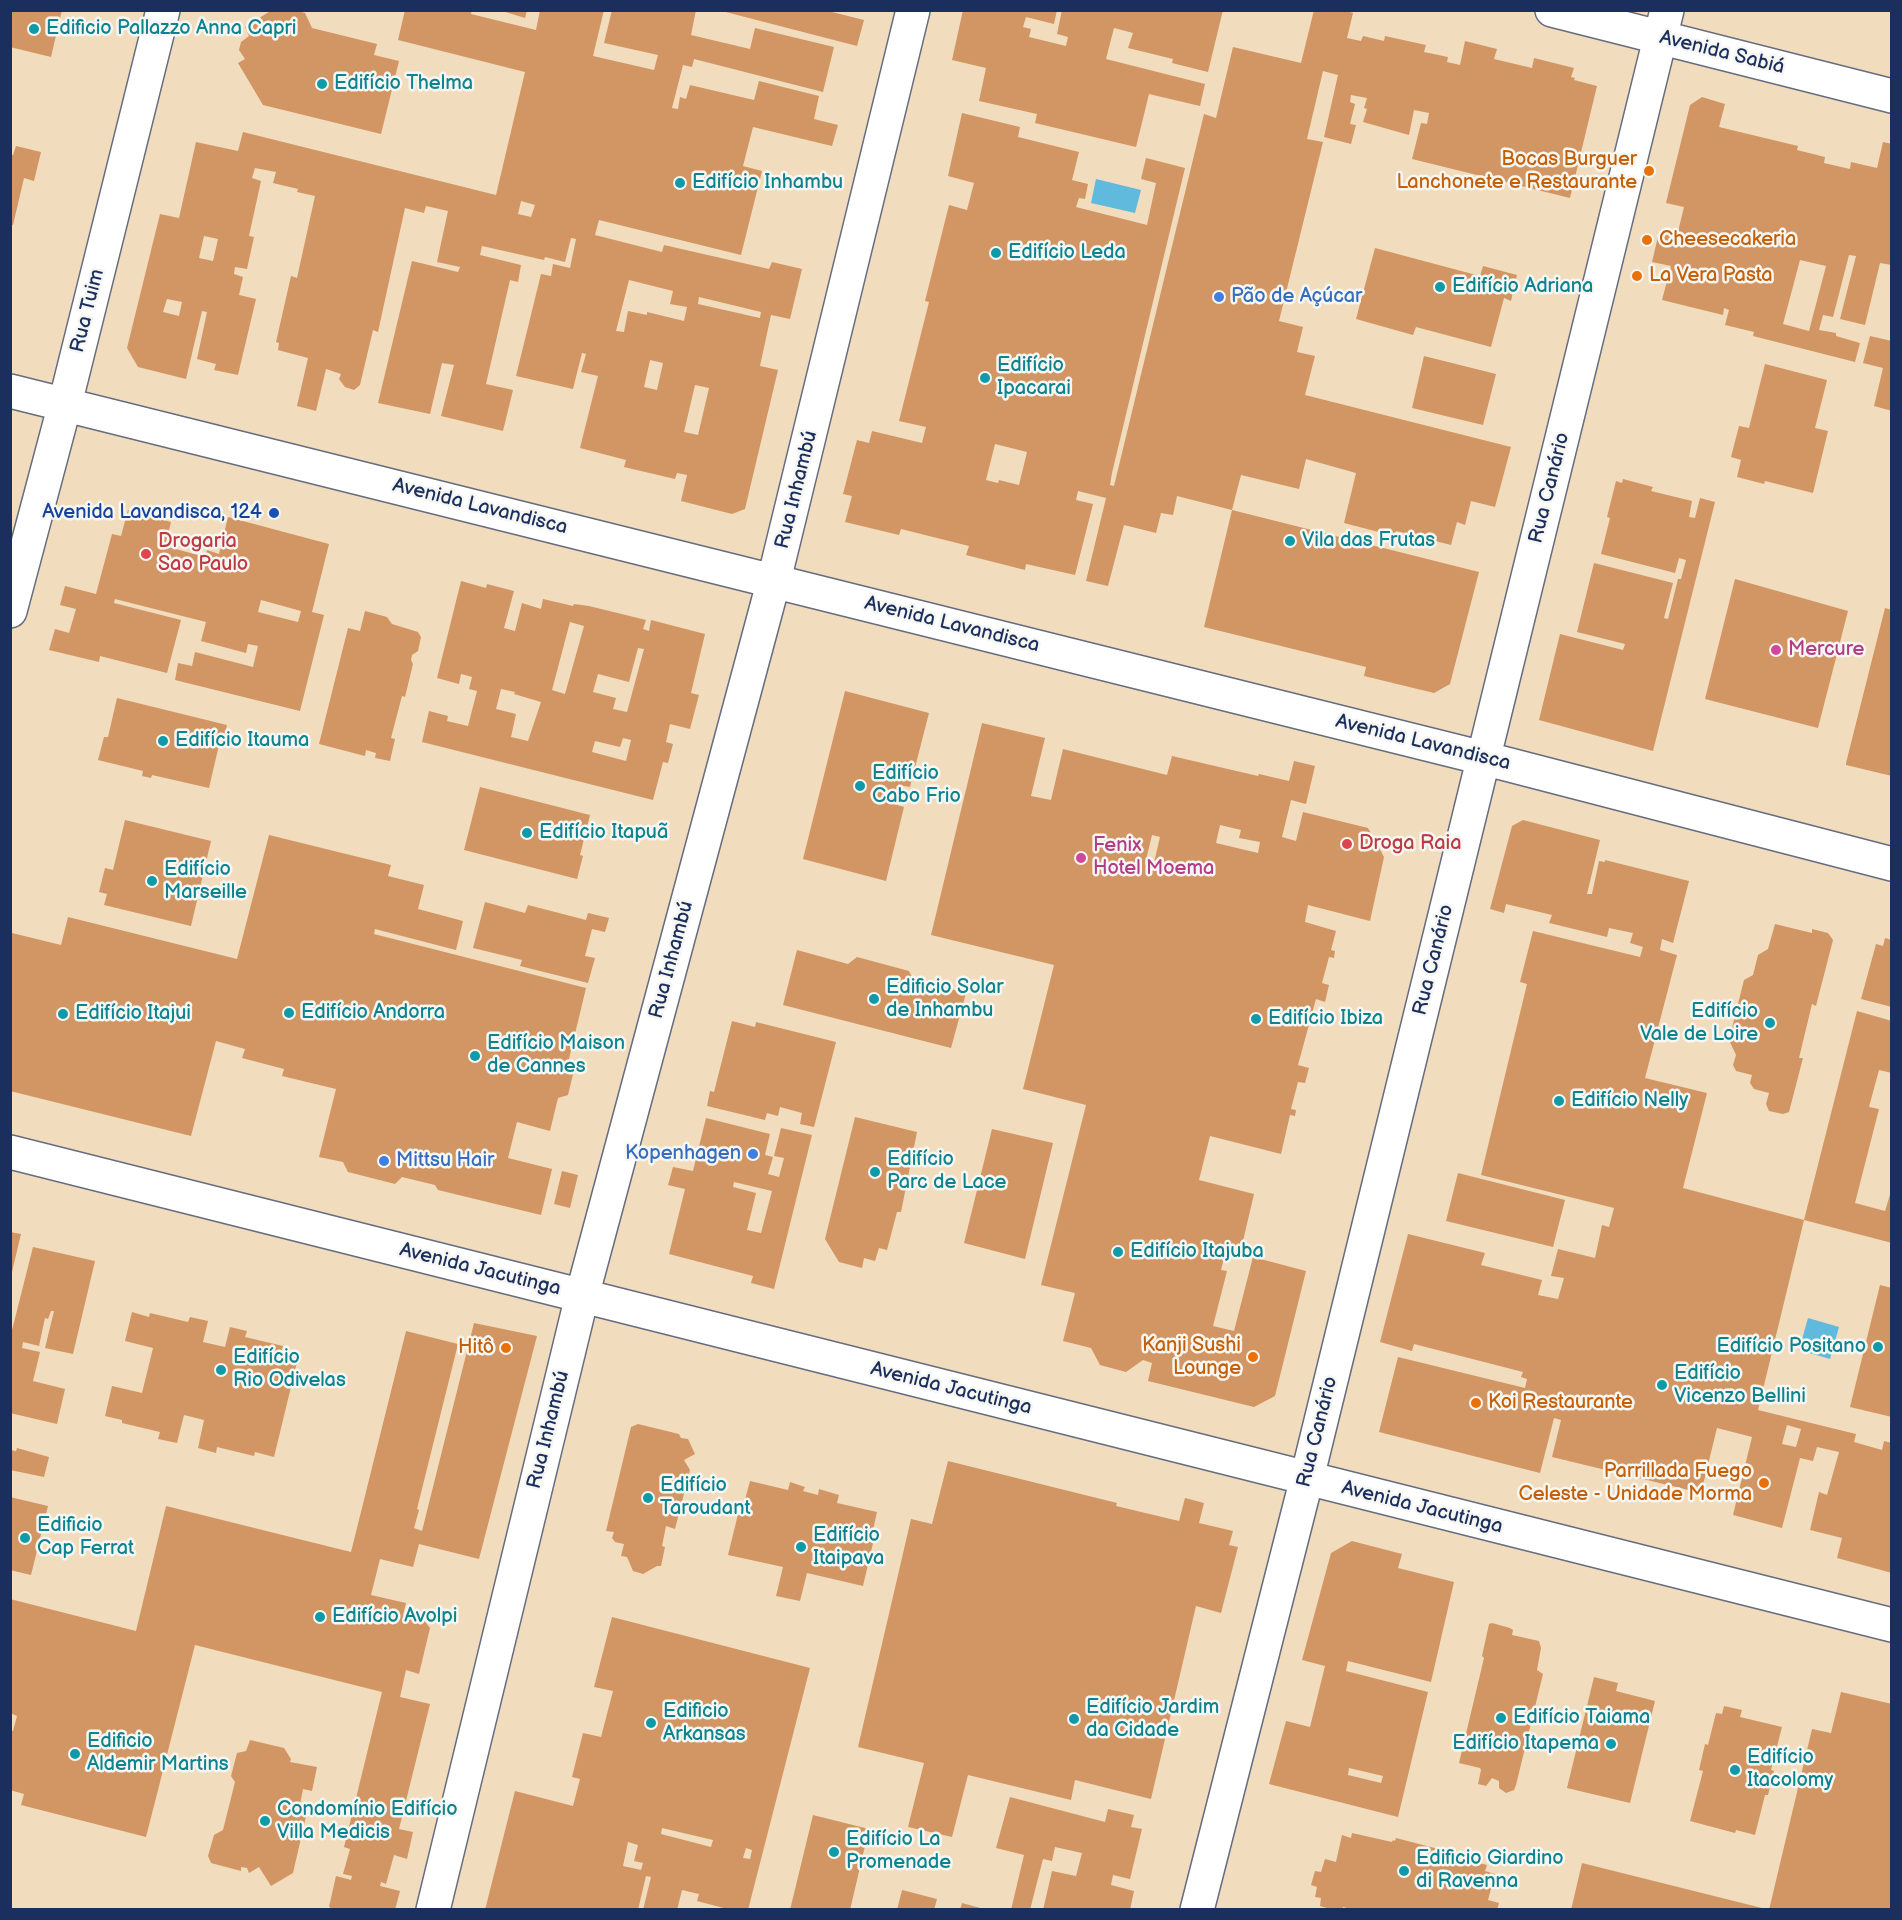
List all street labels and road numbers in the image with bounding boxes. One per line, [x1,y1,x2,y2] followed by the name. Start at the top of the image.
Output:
[1657,26,1787,80] street label: Avenida Sabiá
[66,267,110,355] street label: Rua Tuim
[771,429,823,551] street label: Rua Inhambú
[1525,430,1575,546] street label: Rua Canário
[390,474,570,540] street label: Avenida Lavandisca
[862,592,1042,658] street label: Avenida Lavandisca
[1333,710,1513,776] street label: Avenida Lavandisca
[645,899,699,1021] street label: Rua Inhambú
[1409,902,1459,1018] street label: Rua Canário
[397,1238,563,1302] street label: Avenida Jacutinga
[868,1357,1034,1421] street label: Avenida Jacutinga
[523,1369,575,1491] street label: Rua Inhambú
[1293,1374,1343,1490] street label: Rua Canário
[1339,1476,1505,1540] street label: Avenida Jacutinga

